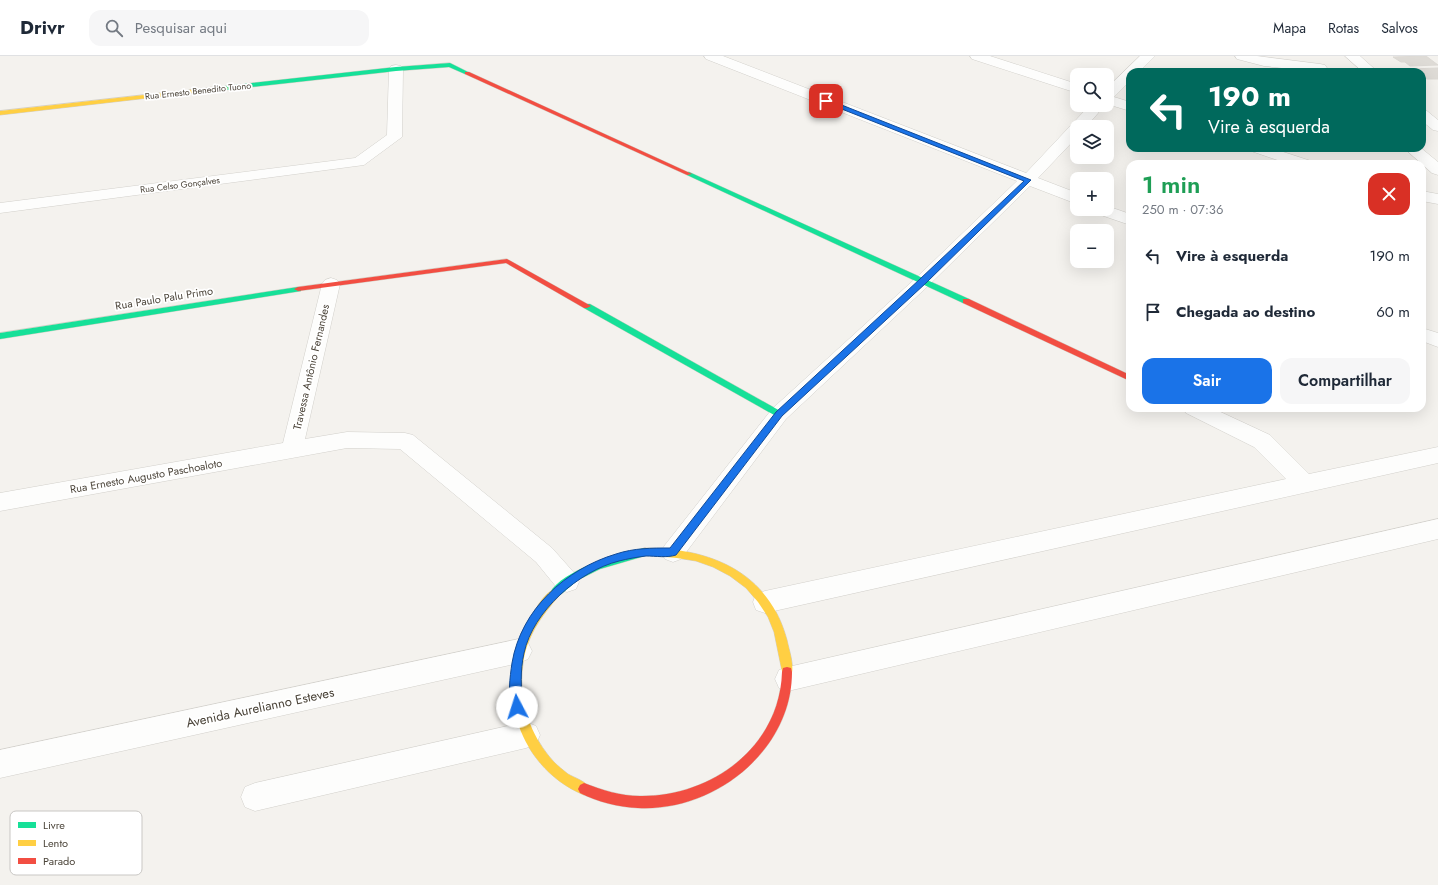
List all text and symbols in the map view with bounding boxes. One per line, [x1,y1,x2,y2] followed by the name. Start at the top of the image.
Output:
[89,10,369,46] search box
[20,14,65,41] text: Drivr
[103,17,125,39] icon: search
[135,17,227,39] text: Pesquisar aqui
[1273,18,1306,38] text: Mapa
[1328,18,1359,38] text: Rotas
[1381,18,1418,38] text: Salvos
[1070,68,1114,268] map controls
[1070,68,1114,112] button: search
[1208,76,1291,117] text: 190 m
[144,78,252,103] street label: Rua Ernesto Benedito Tuono
[809,84,843,118] pin
[1142,84,1194,136] icon: left
[815,90,837,112] icon: arrive
[1208,114,1330,140] text: Vire à esquerda
[1070,120,1114,164] button: layers
[1142,167,1200,202] text: 1 min
[1070,172,1114,216] button: +
[139,173,221,196] street label: Rua Celso Gonçalves
[1368,173,1410,215] button: close
[1142,200,1223,219] text: 250 m · 07:36
[1070,224,1114,268] button: −
[1142,245,1164,267] icon: left
[1176,245,1288,267] text: Vire à esquerda
[1369,245,1410,267] text: 190 m
[114,282,214,314] street label: Rua Paulo Palu Primo
[1142,301,1164,323] icon: arrive
[1176,301,1315,323] text: Chegada ao destino
[1376,301,1410,323] text: 60 m
[289,302,333,431] street label: Travessa Antônio Fernandes
[1142,358,1272,404] button: Sair
[1280,358,1410,404] button: Compartilhar
[69,455,223,497] street label: Rua Ernesto Augusto Paschoaloto
[184,683,336,732] street label: Avenida Aurelianno Esteves
[496,686,538,728] position arrow
[10,811,142,875] legend
[43,817,65,833] text: Livre
[43,835,68,851] text: Lento
[43,853,75,869] text: Parado

